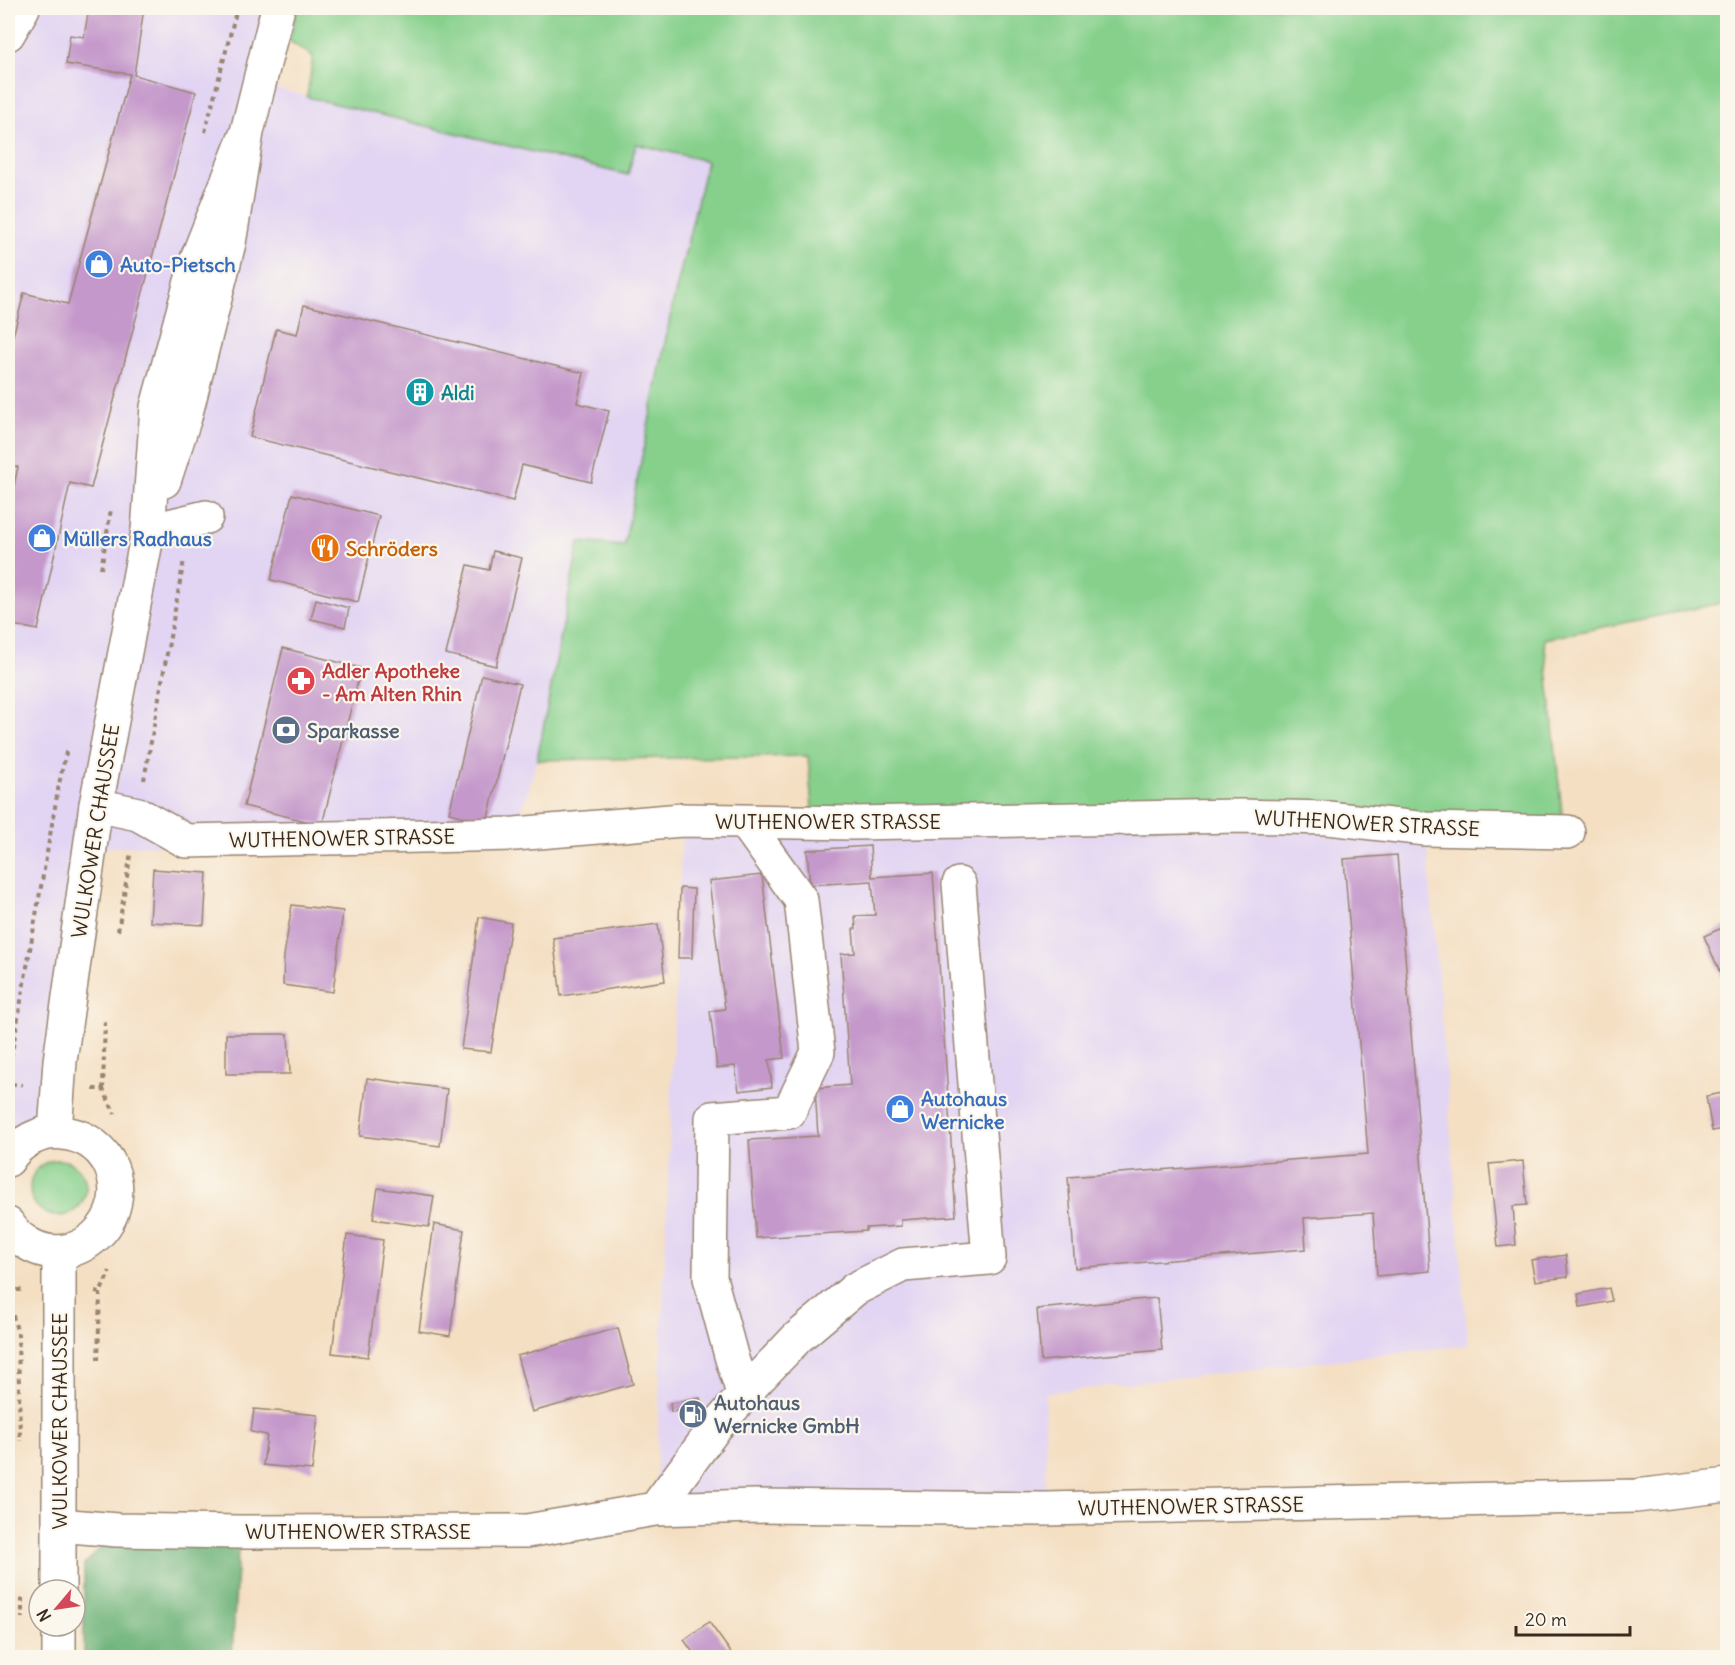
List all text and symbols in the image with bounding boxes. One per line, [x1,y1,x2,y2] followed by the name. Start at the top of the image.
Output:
[83,248,115,280] shop icon: Auto-Pietsch
[120,252,236,277] place label: Auto-Pietsch
[404,376,436,408] building icon: Aldi
[441,380,475,405] place label: Aldi
[26,522,58,554] shop icon: Müllers Radhaus
[63,526,212,551] place label: Müllers Radhaus
[309,532,341,564] restaurant icon: Schröders
[346,536,438,561] place label: Schröders
[322,658,462,706] place label: Adler Apotheke - Am Alten Rhin
[285,665,317,697] pharmacy icon: Adler Apotheke - Am Alten Rhin
[270,714,302,746] bank icon: Sparkasse
[307,718,400,743] place label: Sparkasse
[66,722,124,940] street label: WULKOWER CHAUSSEE
[1253,805,1481,841] street label: WUTHENOWER STRASSE
[715,809,941,834] street label: WUTHENOWER STRASSE
[229,824,455,852] street label: WUTHENOWER STRASSE
[921,1086,1007,1134] place label: Autohaus Wernicke
[884,1093,916,1125] shop icon: Autohaus Wernicke
[47,1313,72,1529] street label: WULKOWER CHAUSSEE
[714,1390,860,1438] place label: Autohaus Wernicke GmbH
[677,1398,709,1430] fuel station icon: Autohaus Wernicke GmbH
[1078,1492,1304,1520] street label: WUTHENOWER STRASSE
[245,1519,471,1544] street label: WUTHENOWER STRASSE
[27,1578,87,1638] north arrow
[1516,1599,1630,1637] scale bar
[32,1606,55,1625] text: N
[1525,1608,1567,1631] text: 20 m

